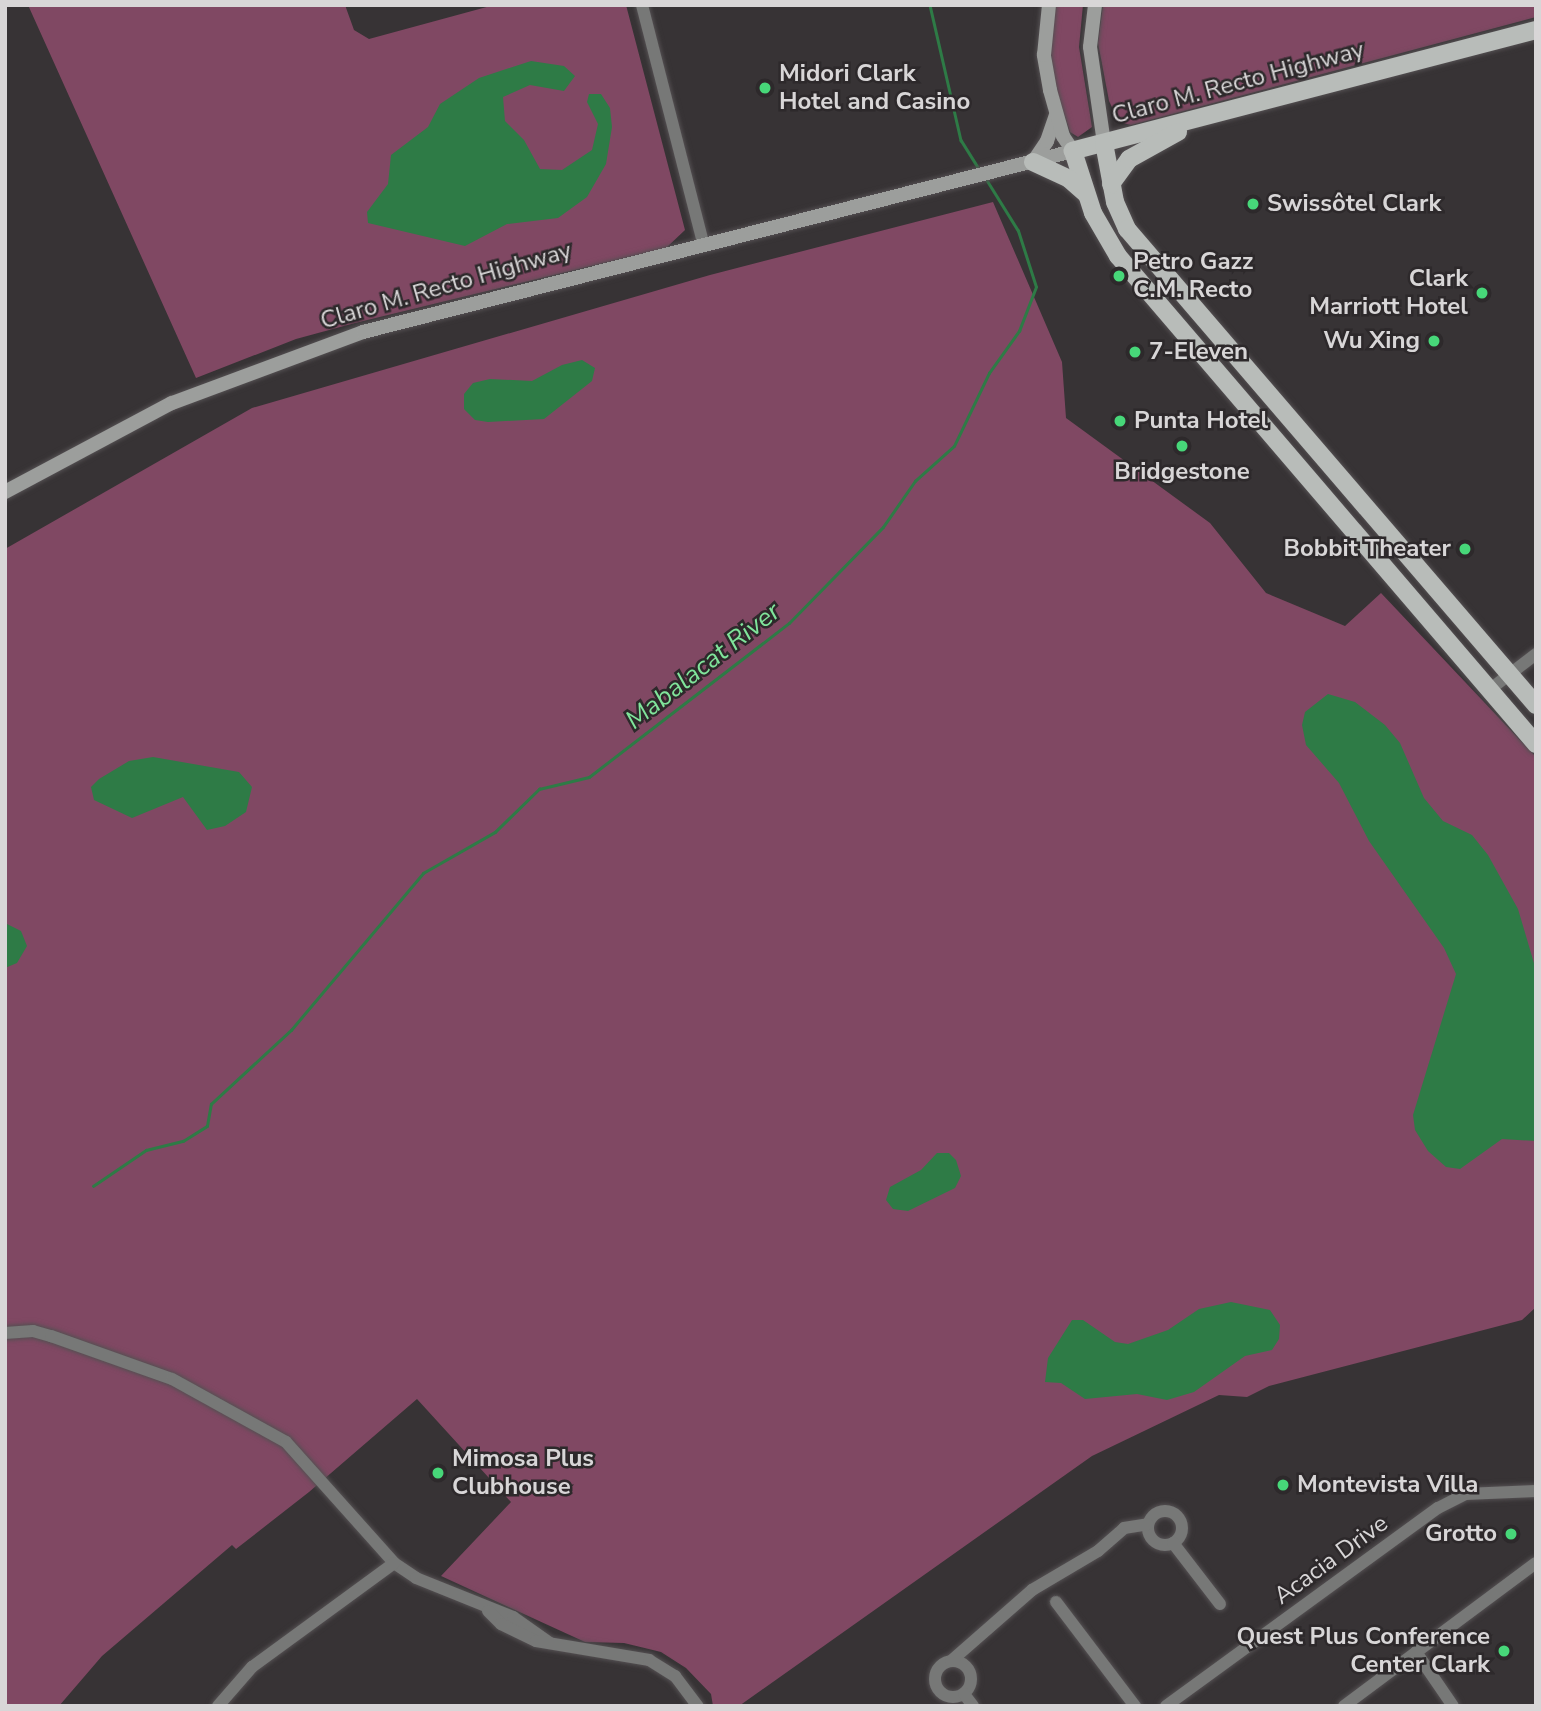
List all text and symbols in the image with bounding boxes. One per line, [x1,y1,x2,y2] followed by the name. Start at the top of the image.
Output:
[1109,35,1367,131] street label: Claro M. Recto Highway
[779,60,970,116] place label: Midori Clark Hotel and Casino
[757,80,773,96] marker: Midori Clark Hotel and Casino
[1267,190,1441,218] place label: Swissôtel Clark
[1245,196,1261,212] marker: Swissôtel Clark
[317,236,575,336] street label: Claro M. Recto Highway
[1133,248,1253,304] place label: Petro Gazz C.M. Recto
[1309,265,1468,321] place label: Clark Marriott Hotel
[1111,268,1127,284] marker: Petro Gazz C.M. Recto
[1474,285,1490,301] marker: Clark Marriott Hotel
[1323,327,1420,355] place label: Wu Xing
[1426,333,1442,349] marker: Wu Xing
[1149,338,1248,366] place label: 7-Eleven
[1127,344,1143,360] marker: 7-Eleven
[1134,407,1268,435] place label: Punta Hotel
[1112,413,1128,429] marker: Punta Hotel
[1174,438,1190,454] marker: Bridgestone
[1114,458,1250,486] place label: Bridgestone
[1283,535,1451,563] place label: Bobbit Theater
[1457,541,1473,557] marker: Bobbit Theater
[619,596,787,736] water label: Mabalacat River
[452,1445,594,1501] place label: Mimosa Plus Clubhouse
[430,1465,446,1481] marker: Mimosa Plus Clubhouse
[1297,1471,1478,1499] place label: Montevista Villa
[1275,1477,1291,1493] marker: Montevista Villa
[1268,1509,1394,1611] street label: Acacia Drive
[1425,1520,1497,1548] place label: Grotto
[1503,1526,1519,1542] marker: Grotto
[1236,1623,1490,1679] place label: Quest Plus Conference Center Clark
[1496,1643,1512,1659] marker: Quest Plus Conference Center Clark

